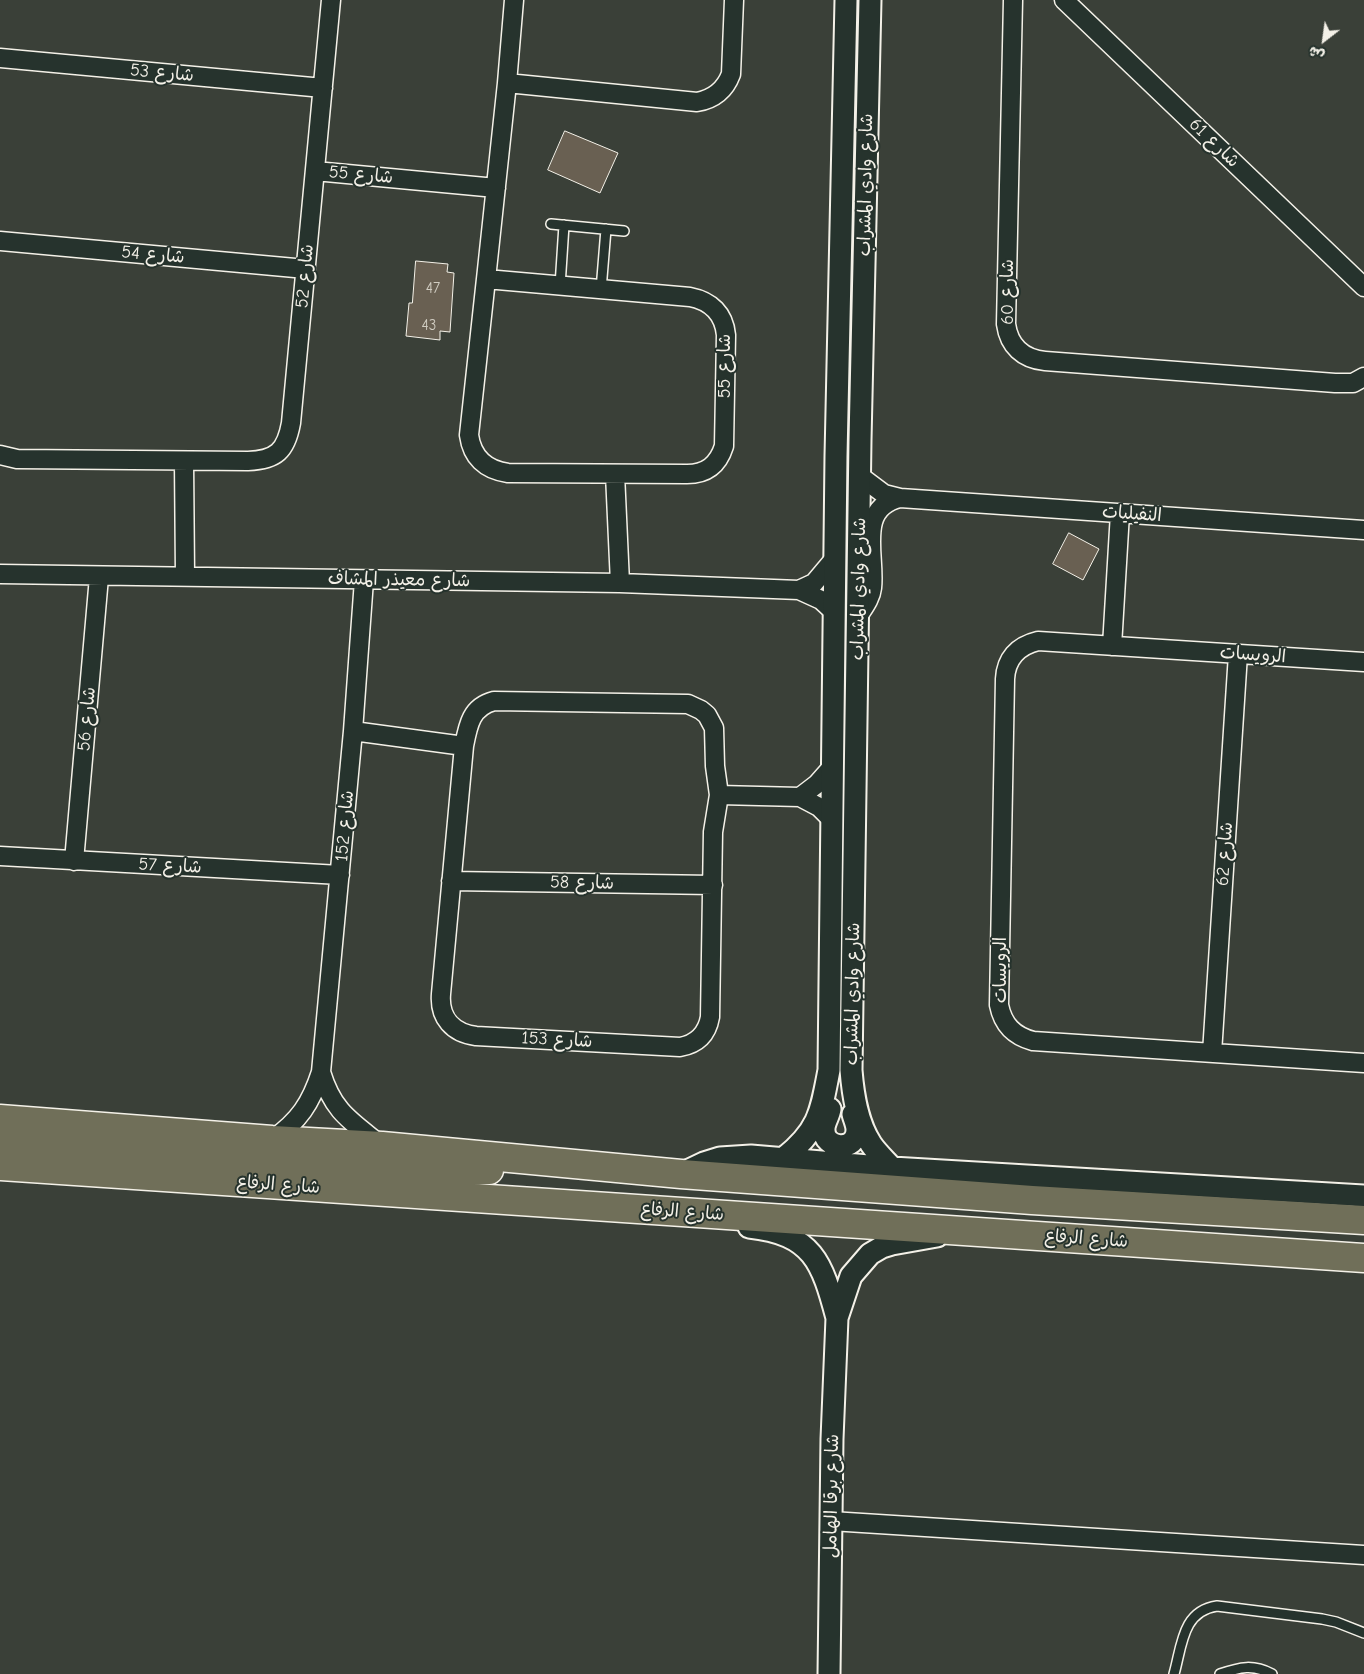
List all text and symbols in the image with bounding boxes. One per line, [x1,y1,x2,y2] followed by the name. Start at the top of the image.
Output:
[1299,15,1349,65] north arrow
[1305,42,1327,65] text: ش
[129,59,195,87] street label: شارع 53
[854,113,878,257] street label: شارع وادي المشراب
[1184,114,1244,172] street label: شارع 61
[328,161,394,189] street label: شارع 55
[120,241,186,269] street label: شارع 54
[291,243,319,309] street label: شارع 52
[997,259,1019,325] street label: شارع 60
[426,280,440,298] house number: 47
[422,317,436,335] house number: 43
[714,334,736,398] street label: شارع 55
[1101,501,1163,527] street label: النفيليات
[847,517,871,661] street label: شارع وادي المشراب
[328,568,470,592] street label: شارع معيذر المشاف
[1219,642,1287,668] street label: الرويسات
[73,686,101,752] street label: شارع 56
[331,790,359,862] street label: شارع 152
[1212,821,1238,887] street label: شارع 62
[138,854,202,878] street label: شارع 57
[550,872,614,894] street label: شارع 58
[841,922,865,1066] street label: شارع وادي المشراب
[990,937,1012,1003] street label: الرويسات
[521,1027,593,1053] street label: شارع 153
[235,1171,321,1199] street label: شارع الرفاع
[639,1198,725,1226] street label: شارع الرفاع
[1043,1225,1129,1253] street label: شارع الرفاع
[820,1434,844,1558] street label: شارع برقا الهامل

